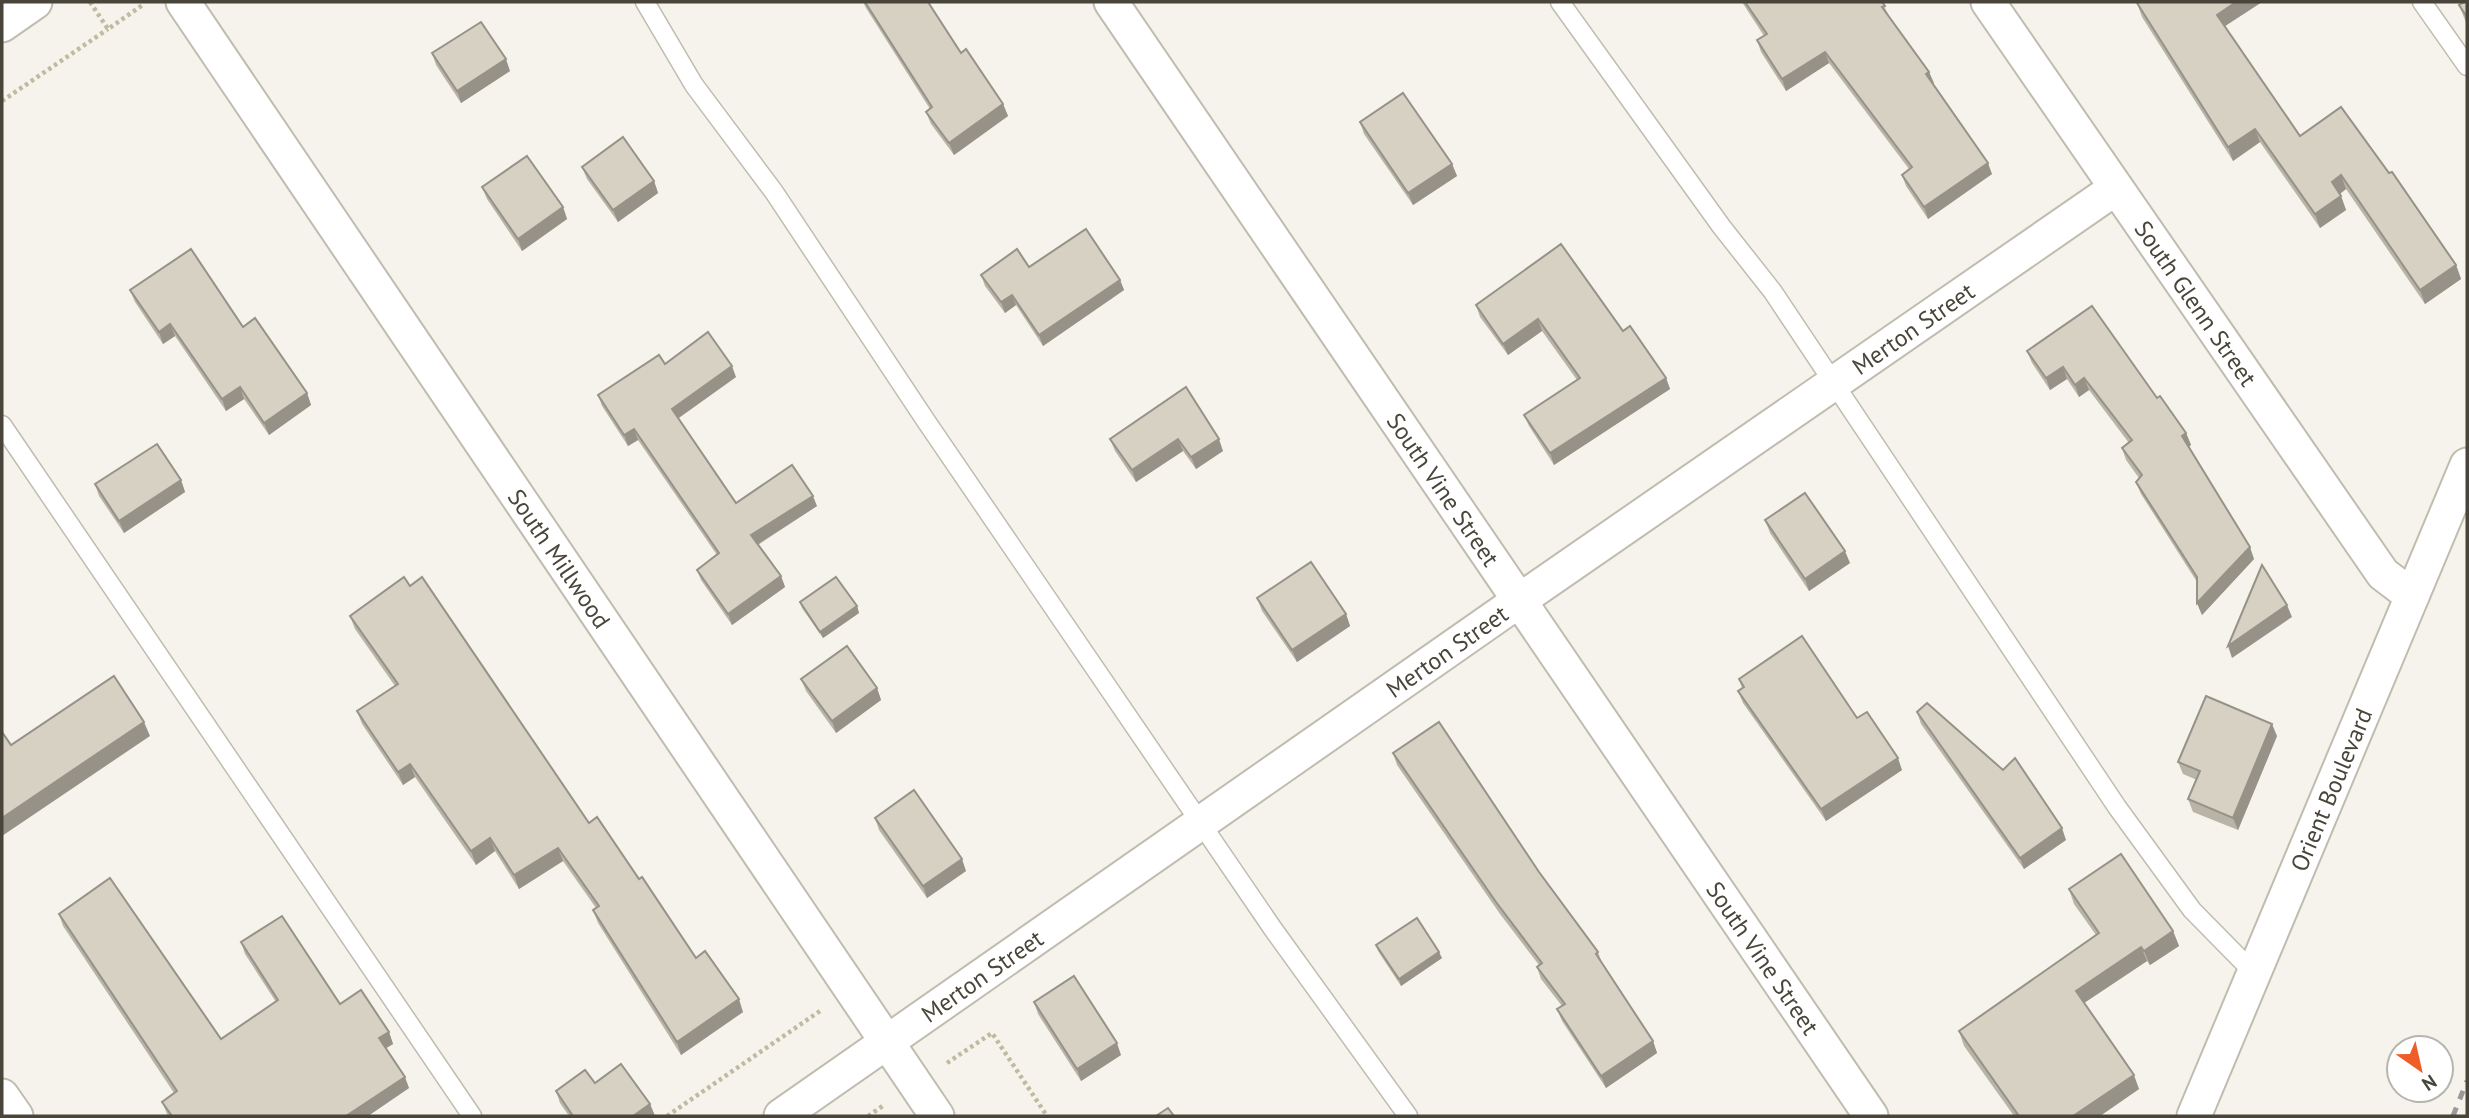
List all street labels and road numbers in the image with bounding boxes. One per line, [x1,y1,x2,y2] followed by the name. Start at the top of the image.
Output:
[2128,214,2264,392] street label: South Glenn Street
[1846,275,1980,381] street label: Merton Street
[1380,407,1507,572] street label: South Vine Street
[501,483,618,634] street label: South Millwood
[1380,598,1514,704] street label: Merton Street
[2283,703,2379,876] street label: Orient Boulevard
[1700,875,1826,1040] street label: South Vine Street
[915,922,1049,1029] street label: Merton Street

